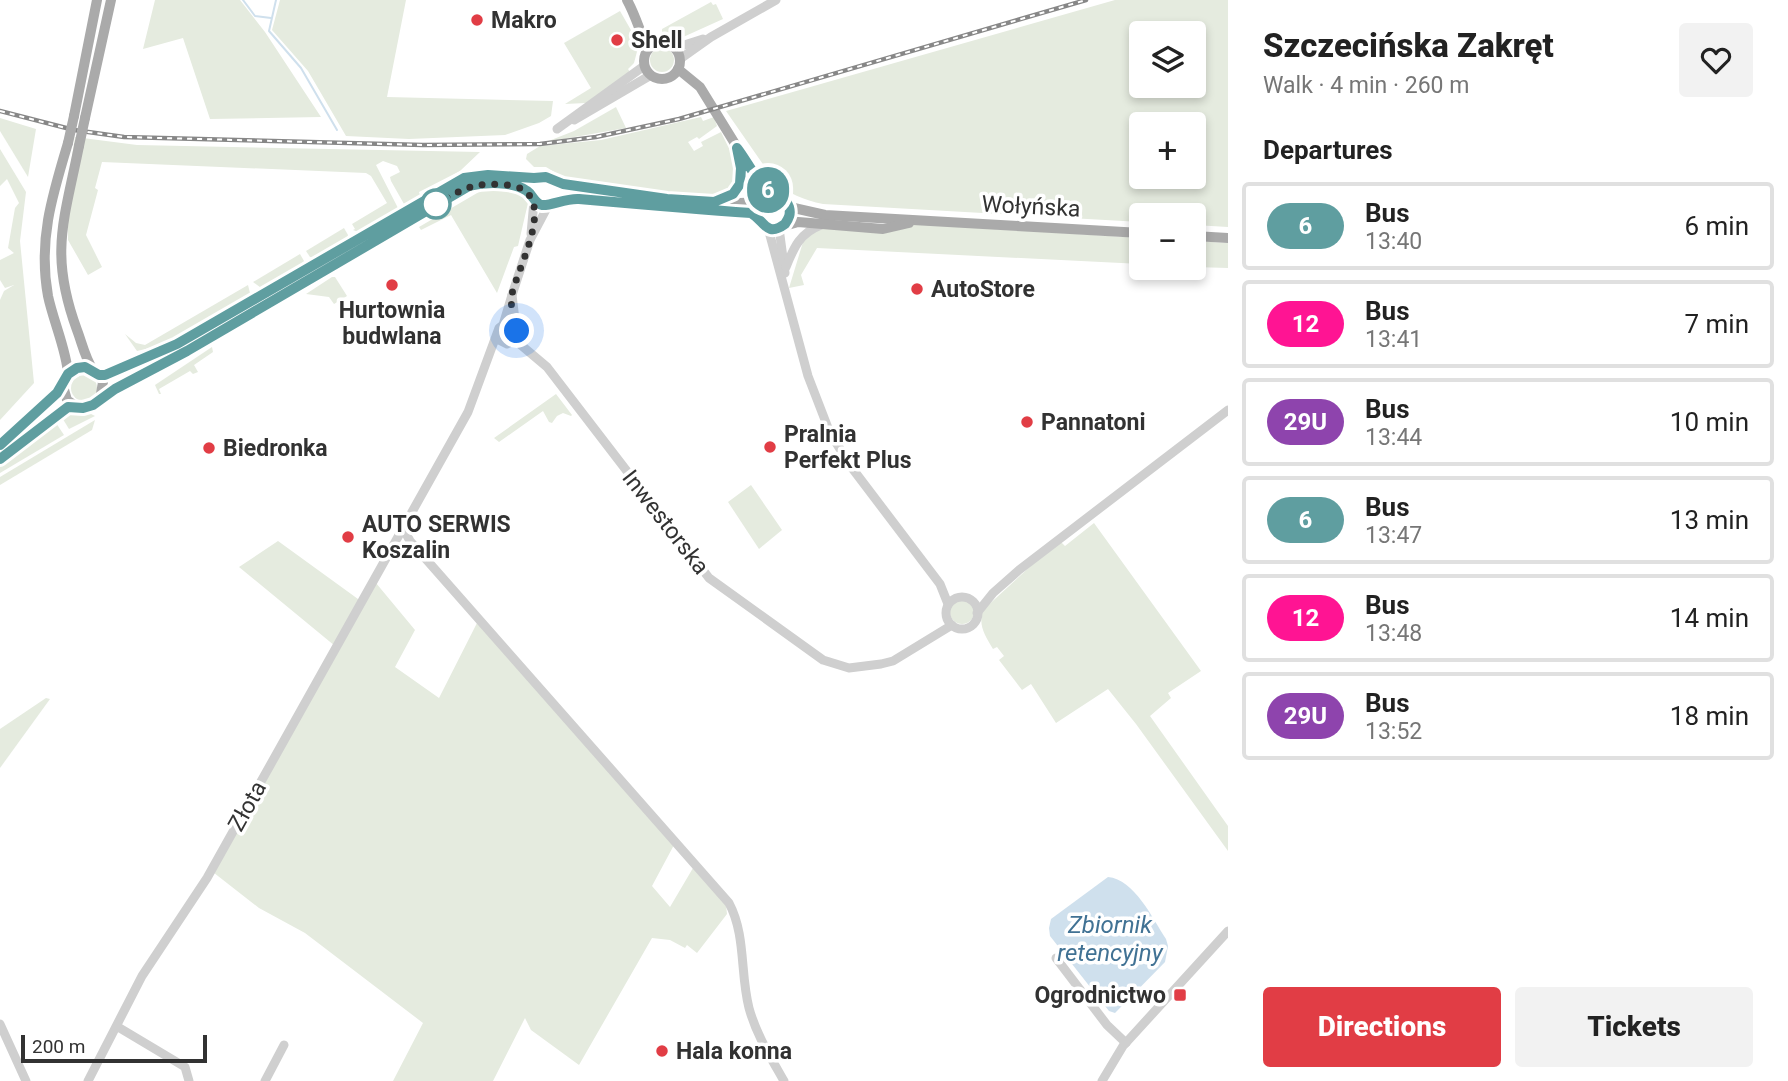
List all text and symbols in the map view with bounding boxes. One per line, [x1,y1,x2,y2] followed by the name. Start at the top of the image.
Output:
[491,7,557,34] place label: Makro
[469,12,485,28] marker: Makro
[1129,21,1206,280] map controls
[1129,21,1206,98] button: layers
[1679,23,1753,97] button: heart
[1263,26,1554,65] text: Szczecińska Zakręt
[631,27,683,54] place label: Shell
[609,32,625,48] marker: Shell
[1263,72,1469,99] text: Walk · 4 min · 260 m
[1129,112,1206,189] button: +
[1263,135,1393,165] text: Departures
[745,167,791,213] line badge: 6
[761,176,775,204] text: 6
[421,189,451,219] unlabelled marker
[981,190,1081,223] street label: Wołyńska
[1365,198,1410,228] text: Bus
[1129,203,1206,280] button: −
[1684,211,1749,241] text: 6 min
[1299,212,1312,240] text: 6
[1365,228,1422,255] text: 13:40
[931,276,1035,303] place label: AutoStore
[384,277,400,293] marker: Hurtownia budwlana
[909,281,925,297] marker: AutoStore
[1365,296,1410,326] text: Bus
[339,297,445,350] place label: Hurtownia budwlana
[1684,309,1749,339] text: 7 min
[1292,310,1319,338] text: 12
[499,313,534,348] your location
[1365,326,1422,353] text: 13:41
[1365,394,1410,424] text: Bus
[1670,407,1749,437] text: 10 min
[1284,408,1327,436] text: 29U
[1041,409,1146,436] place label: Pannatoni
[1019,414,1035,430] marker: Pannatoni
[784,421,912,474] place label: Pralnia Perfekt Plus
[1365,424,1422,451] text: 13:44
[223,435,328,462] place label: Biedronka
[762,439,778,455] marker: Pralnia Perfekt Plus
[201,440,217,456] marker: Biedronka
[617,465,715,580] street label: Inwestorska
[1365,492,1410,522] text: Bus
[1670,505,1749,535] text: 13 min
[1299,506,1312,534] text: 6
[362,511,511,564] place label: AUTO SERWIS Koszalin
[1365,522,1422,549] text: 13:47
[340,529,356,545] marker: AUTO SERWIS Koszalin
[1365,590,1410,620] text: Bus
[1670,603,1749,633] text: 14 min
[1292,604,1319,632] text: 12
[1365,620,1422,647] text: 13:48
[1365,688,1410,718] text: Bus
[1670,701,1749,731] text: 18 min
[1284,702,1327,730] text: 29U
[1365,718,1422,745] text: 13:52
[223,776,272,836] street label: Złota
[1057,911,1164,967] water label: Zbiornik retencyjny
[1034,982,1166,1009] place label: Ogrodnictwo
[1172,987,1188,1003] marker: Ogrodnictwo
[1263,987,1501,1067] button: Directions
[1515,987,1753,1067] button: Tickets
[21,1032,206,1064] scale bar
[32,1035,85,1058] text: 200 m
[676,1038,792,1065] place label: Hala konna
[654,1043,670,1059] marker: Hala konna

